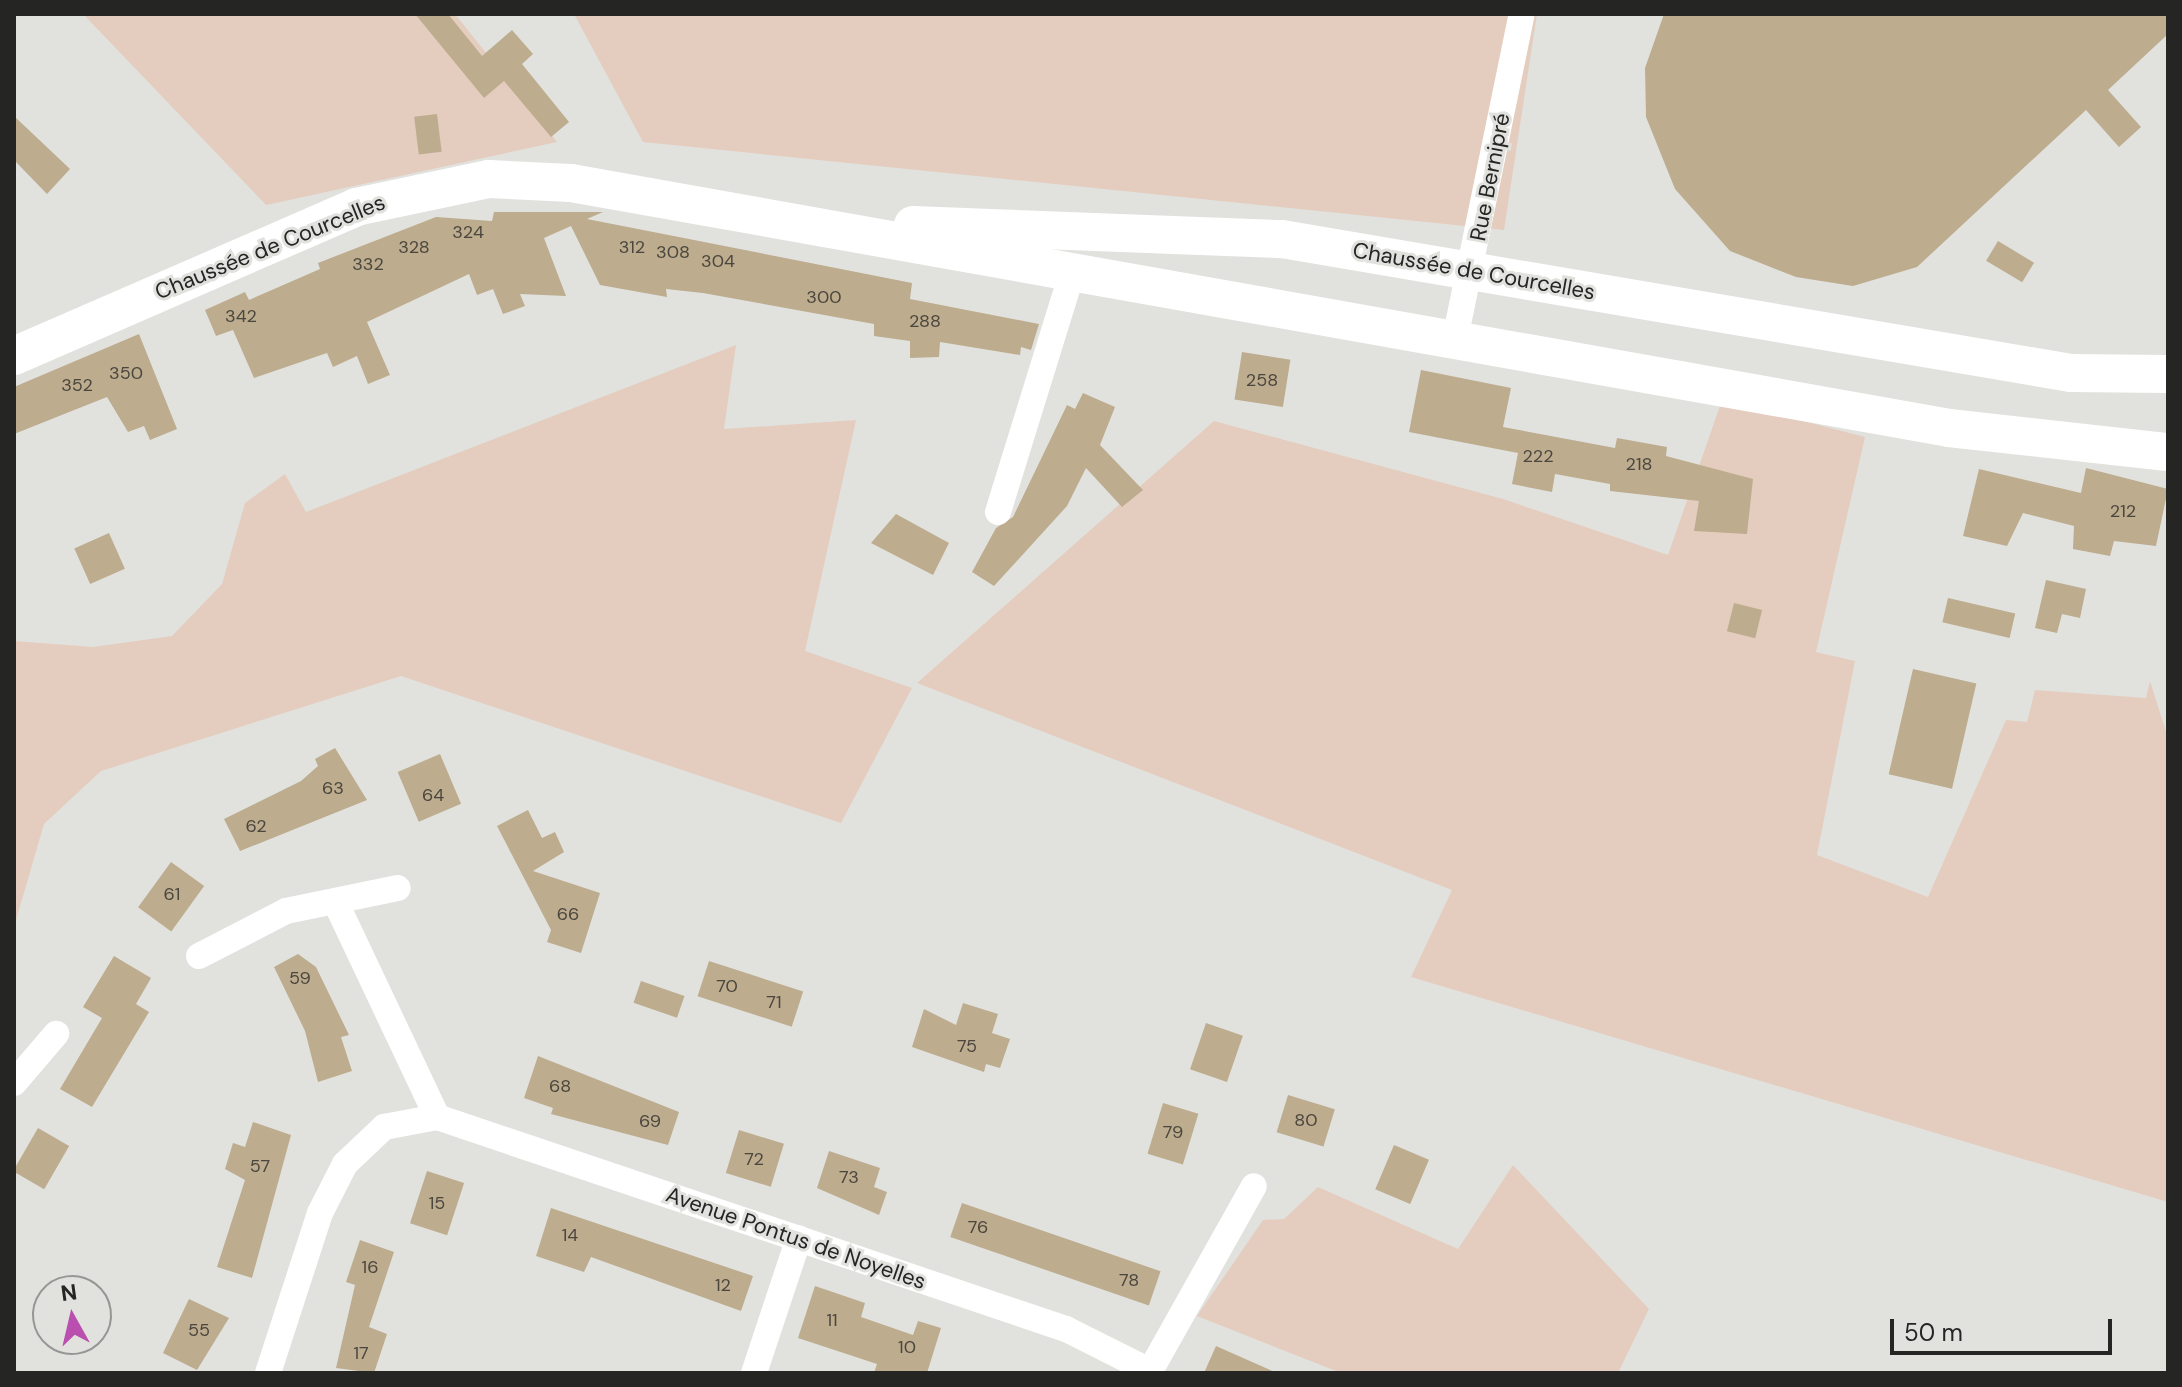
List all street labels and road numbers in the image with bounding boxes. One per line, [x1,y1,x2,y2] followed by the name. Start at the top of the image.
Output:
[1465,111,1515,243] street label: Rue Bernipré
[151,189,389,305] street label: Chaussée de Courcelles
[1351,237,1597,305] street label: Chaussée de Courcelles
[663,1181,929,1295] street label: Avenue Pontus de Noyelles

